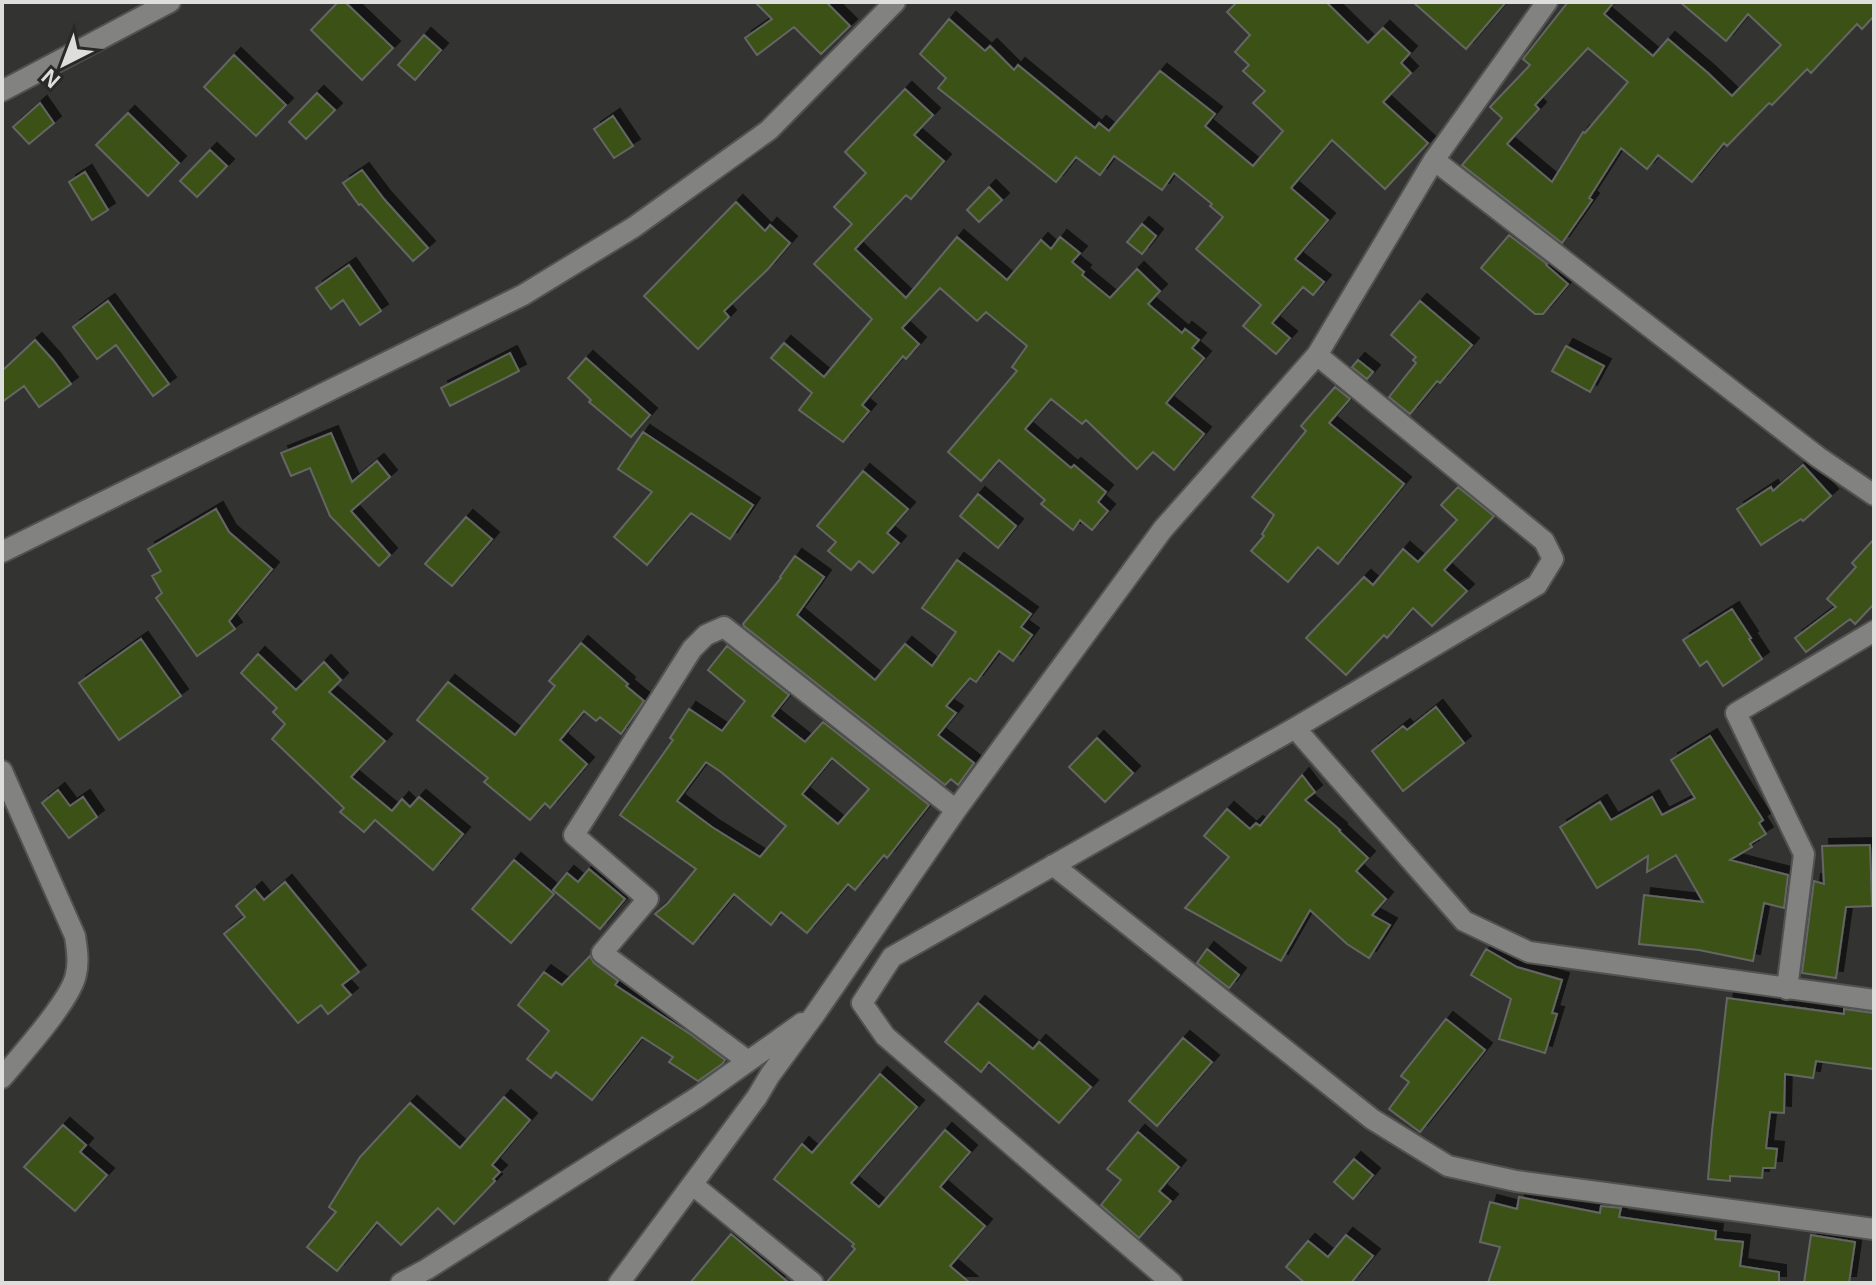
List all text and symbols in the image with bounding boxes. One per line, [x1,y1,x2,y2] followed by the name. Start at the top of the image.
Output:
[24,24,104,104] north arrow
[37,64,65,93] text: N

